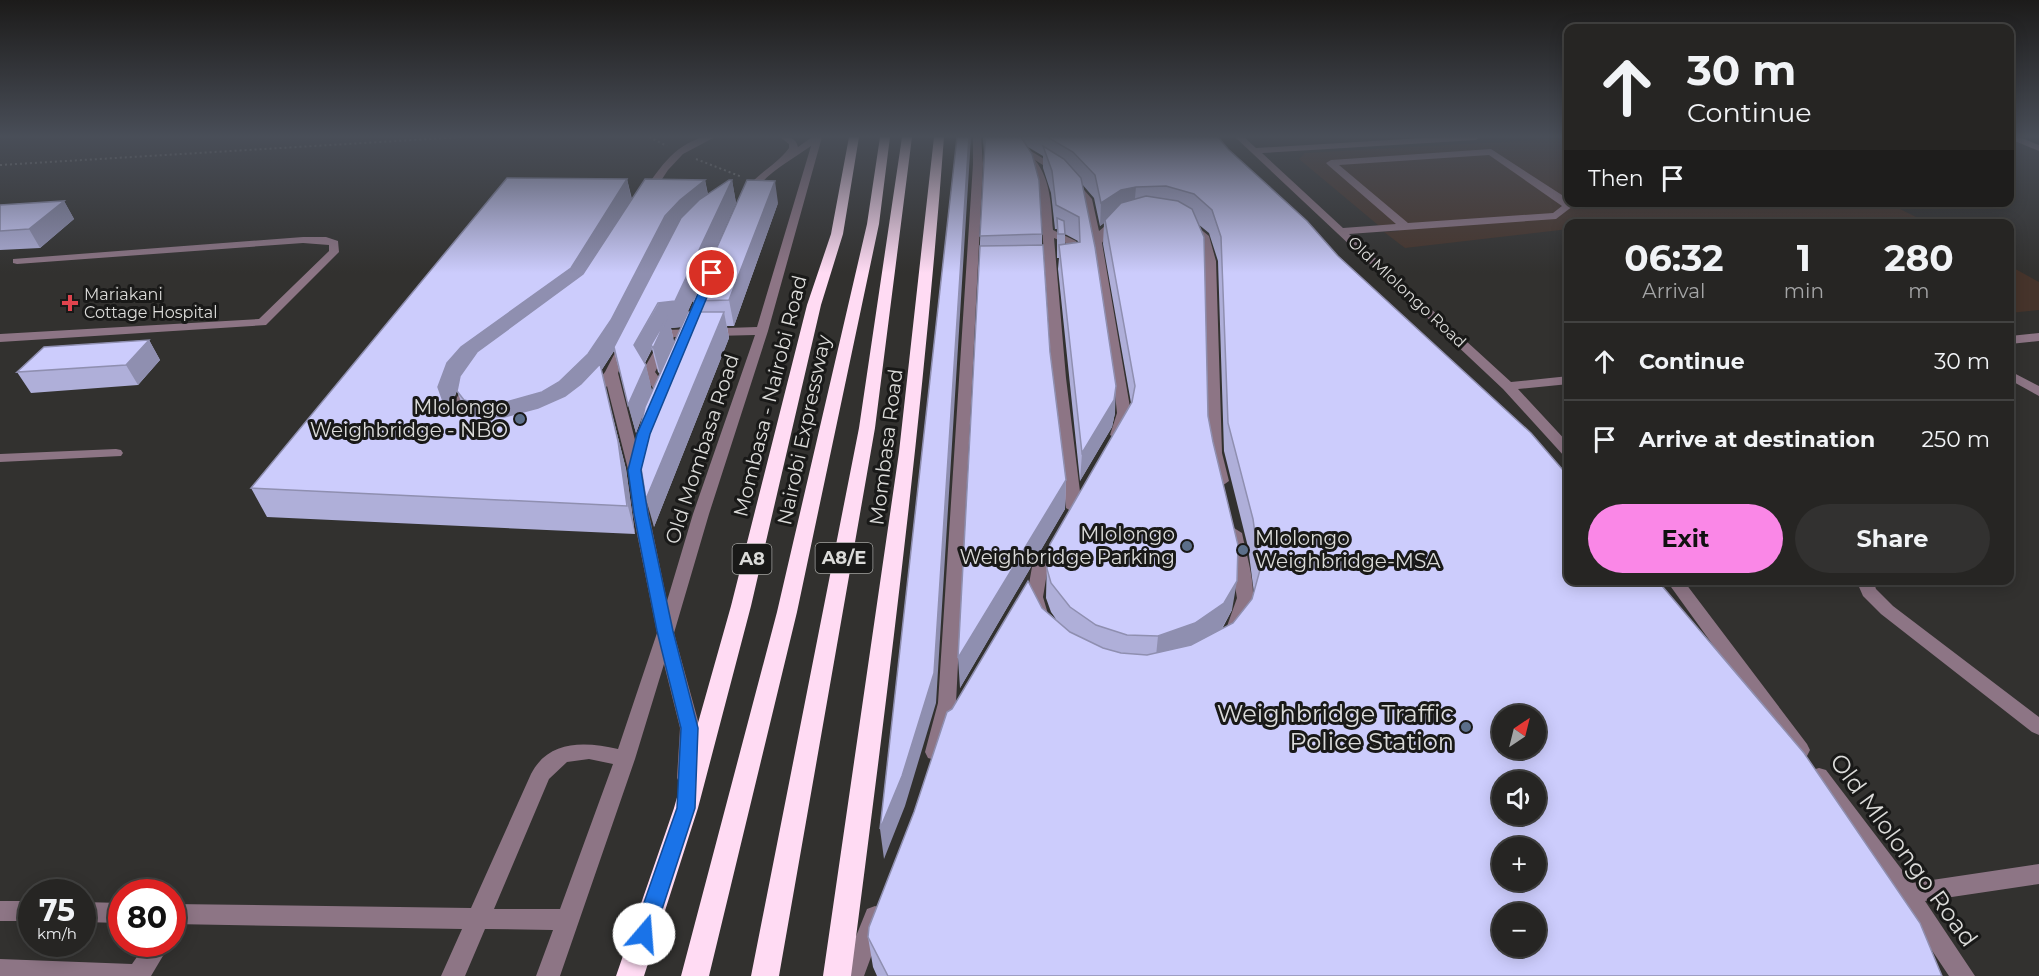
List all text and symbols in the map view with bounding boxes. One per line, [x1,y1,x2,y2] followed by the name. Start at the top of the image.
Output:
[1687,44,1796,96] text: 30 m
[1588,48,1666,126] icon: ahead
[1687,96,1812,129] text: Continue
[1656,162,1689,195] icon: arrive
[1588,165,1644,192] text: Then
[1344,232,1470,352] street label: Old Mlolongo Road
[1624,236,1723,280] text: 06:32
[1797,236,1811,280] text: 1
[1884,236,1954,280] text: 280
[686,247,737,298] pin
[695,256,728,289] icon: arrive
[728,273,812,519] street label: Mombasa - Nairobi Road
[1642,279,1705,303] text: Arrival
[1784,279,1824,303] text: min
[1908,279,1930,303] text: m
[84,285,218,322] place label: Mariakani Cottage Hospital
[61,294,79,312] marker: Mariakani Cottage Hospital
[772,333,836,527] street label: Nairobi Expressway
[1588,345,1621,378] icon: ahead
[1639,348,1745,375] text: Continue
[1934,348,1990,375] text: 30 m
[660,351,744,547] street label: Old Mombasa Road
[865,367,907,527] street label: Mombasa Road
[310,395,508,442] place label: Mlolongo Weighbridge - NBO
[513,412,527,426] marker: Mlolongo Weighbridge - NBO
[1588,423,1621,456] icon: arrive
[1639,426,1875,453] text: Arrive at destination
[1921,426,1990,453] text: 250 m
[1588,504,1783,573] button: Exit
[1795,504,1990,573] button: Share
[960,522,1175,569] place label: Mlolongo Weighbridge Parking
[1255,526,1441,573] place label: Mlolongo Weighbridge-MSA
[1180,539,1194,553] marker: Mlolongo Weighbridge Parking
[816,543,872,573] road number: A8/E
[1236,543,1250,557] marker: Mlolongo Weighbridge-MSA
[732,544,771,574] road number: A8
[1217,699,1454,756] place label: Weighbridge Traffic Police Station
[1492,705,1546,759] north arrow
[1492,705,1546,957] map controls
[1459,720,1473,734] marker: Weighbridge Traffic Police Station
[1824,748,1984,952] street label: Old Mlolongo Road
[1492,771,1546,825] button: sound
[1492,837,1546,891] button: +
[108,879,186,957] speed limit sign: 80
[39,892,75,929] text: 75
[612,902,676,966] position arrow
[1492,903,1546,957] button: −
[37,924,77,943] text: km/h

